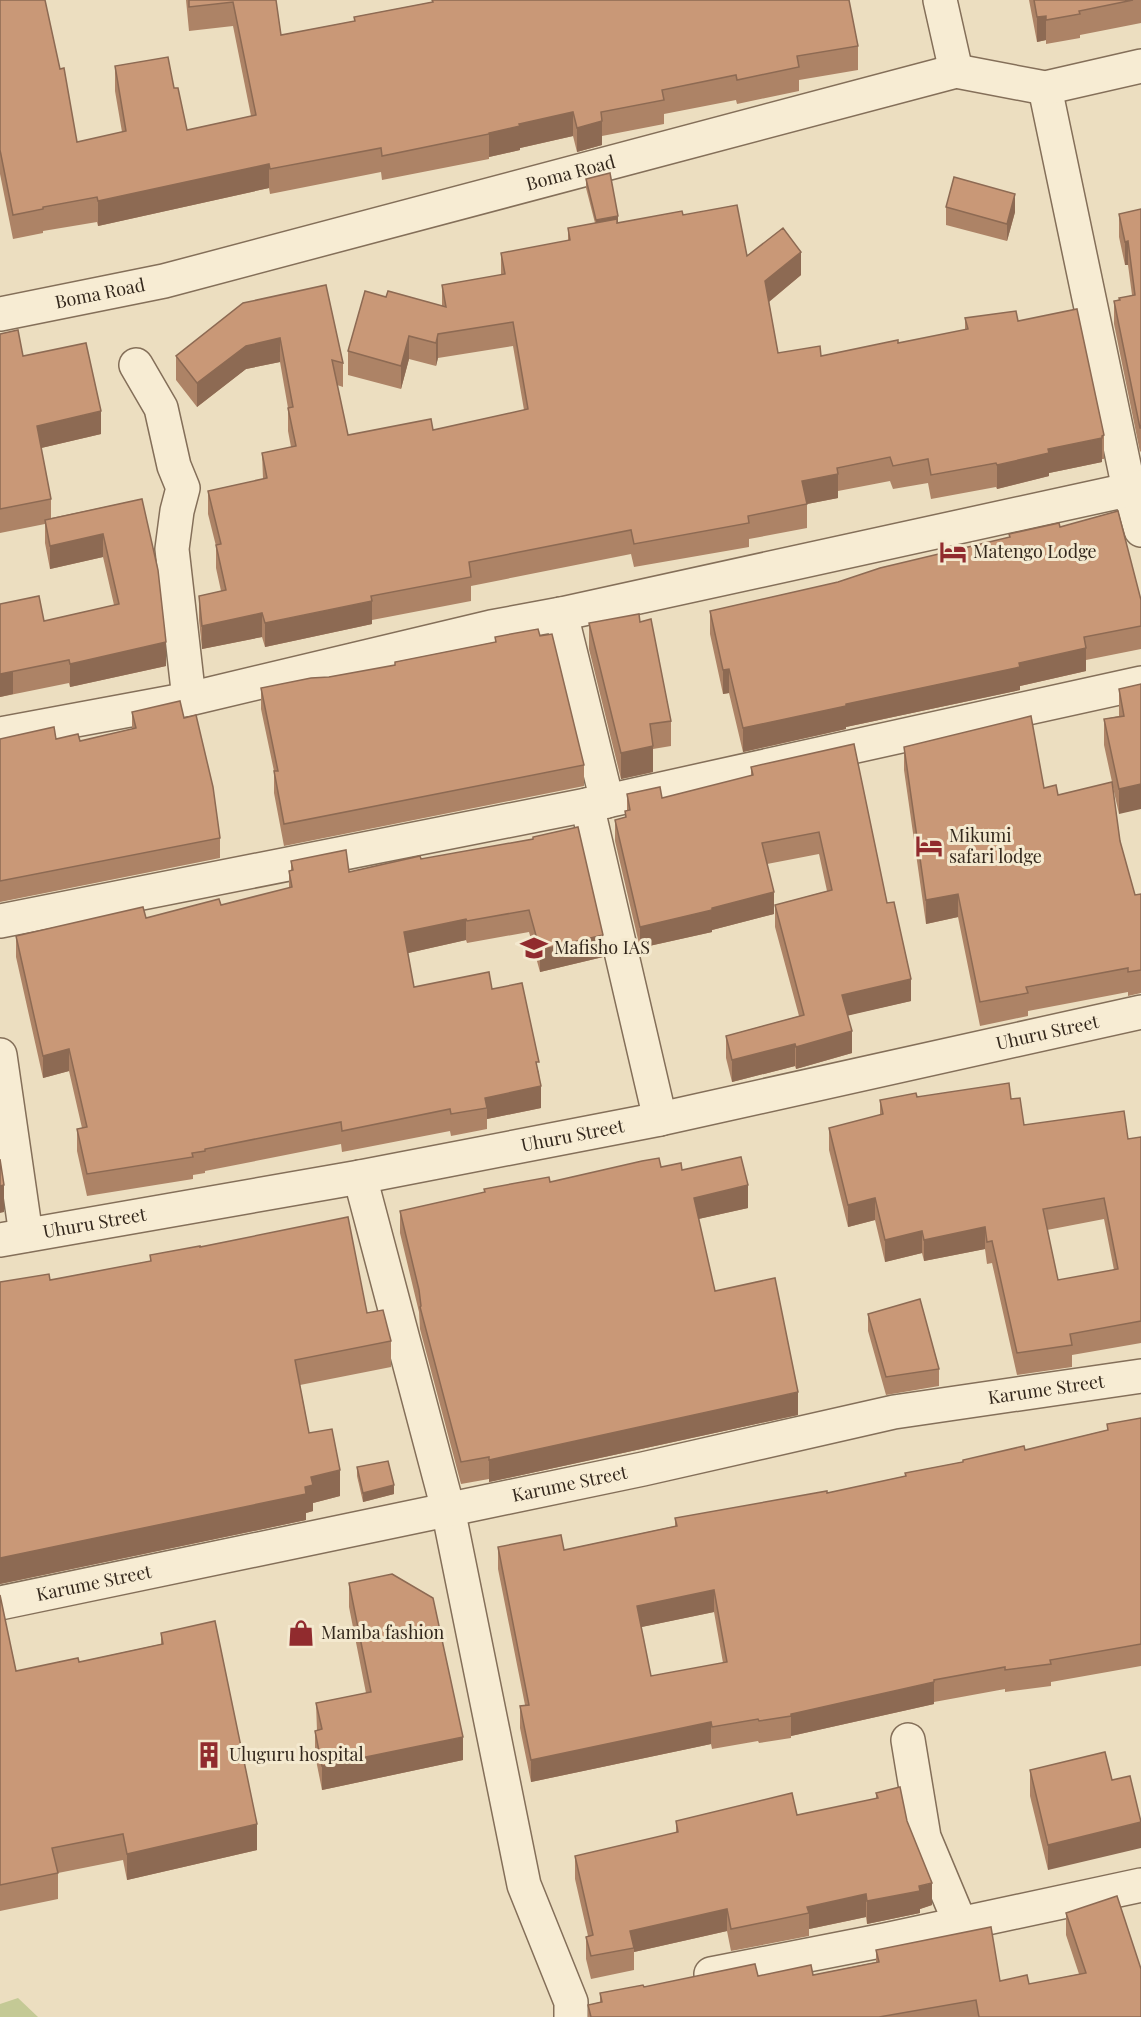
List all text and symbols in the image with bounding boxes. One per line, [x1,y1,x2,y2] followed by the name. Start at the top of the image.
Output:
[523,149,618,196] street label: Boma Road
[53,272,147,314] street label: Boma Road
[938,537,968,567] hotel icon: Matengo Lodge
[973,539,1097,563] place label: Matengo Lodge
[949,823,1042,868] place label: Mikumi safari lodge
[914,831,944,861] hotel icon: Mikumi safari lodge
[519,933,549,963] school or university icon: Mafisho IAS
[554,935,650,959] place label: Mafisho IAS
[994,1009,1101,1055] street label: Uhuru Street
[519,1113,627,1157] street label: Uhuru Street
[41,1202,148,1243] street label: Uhuru Street
[986,1368,1106,1409] street label: Karume Street
[510,1459,630,1507] street label: Karume Street
[34,1559,154,1606] street label: Karume Street
[286,1618,316,1648] shop icon: Mamba fashion
[321,1620,445,1644] place label: Mamba fashion
[194,1740,224,1770] building icon: Uluguru hospital
[229,1742,364,1766] place label: Uluguru hospital

